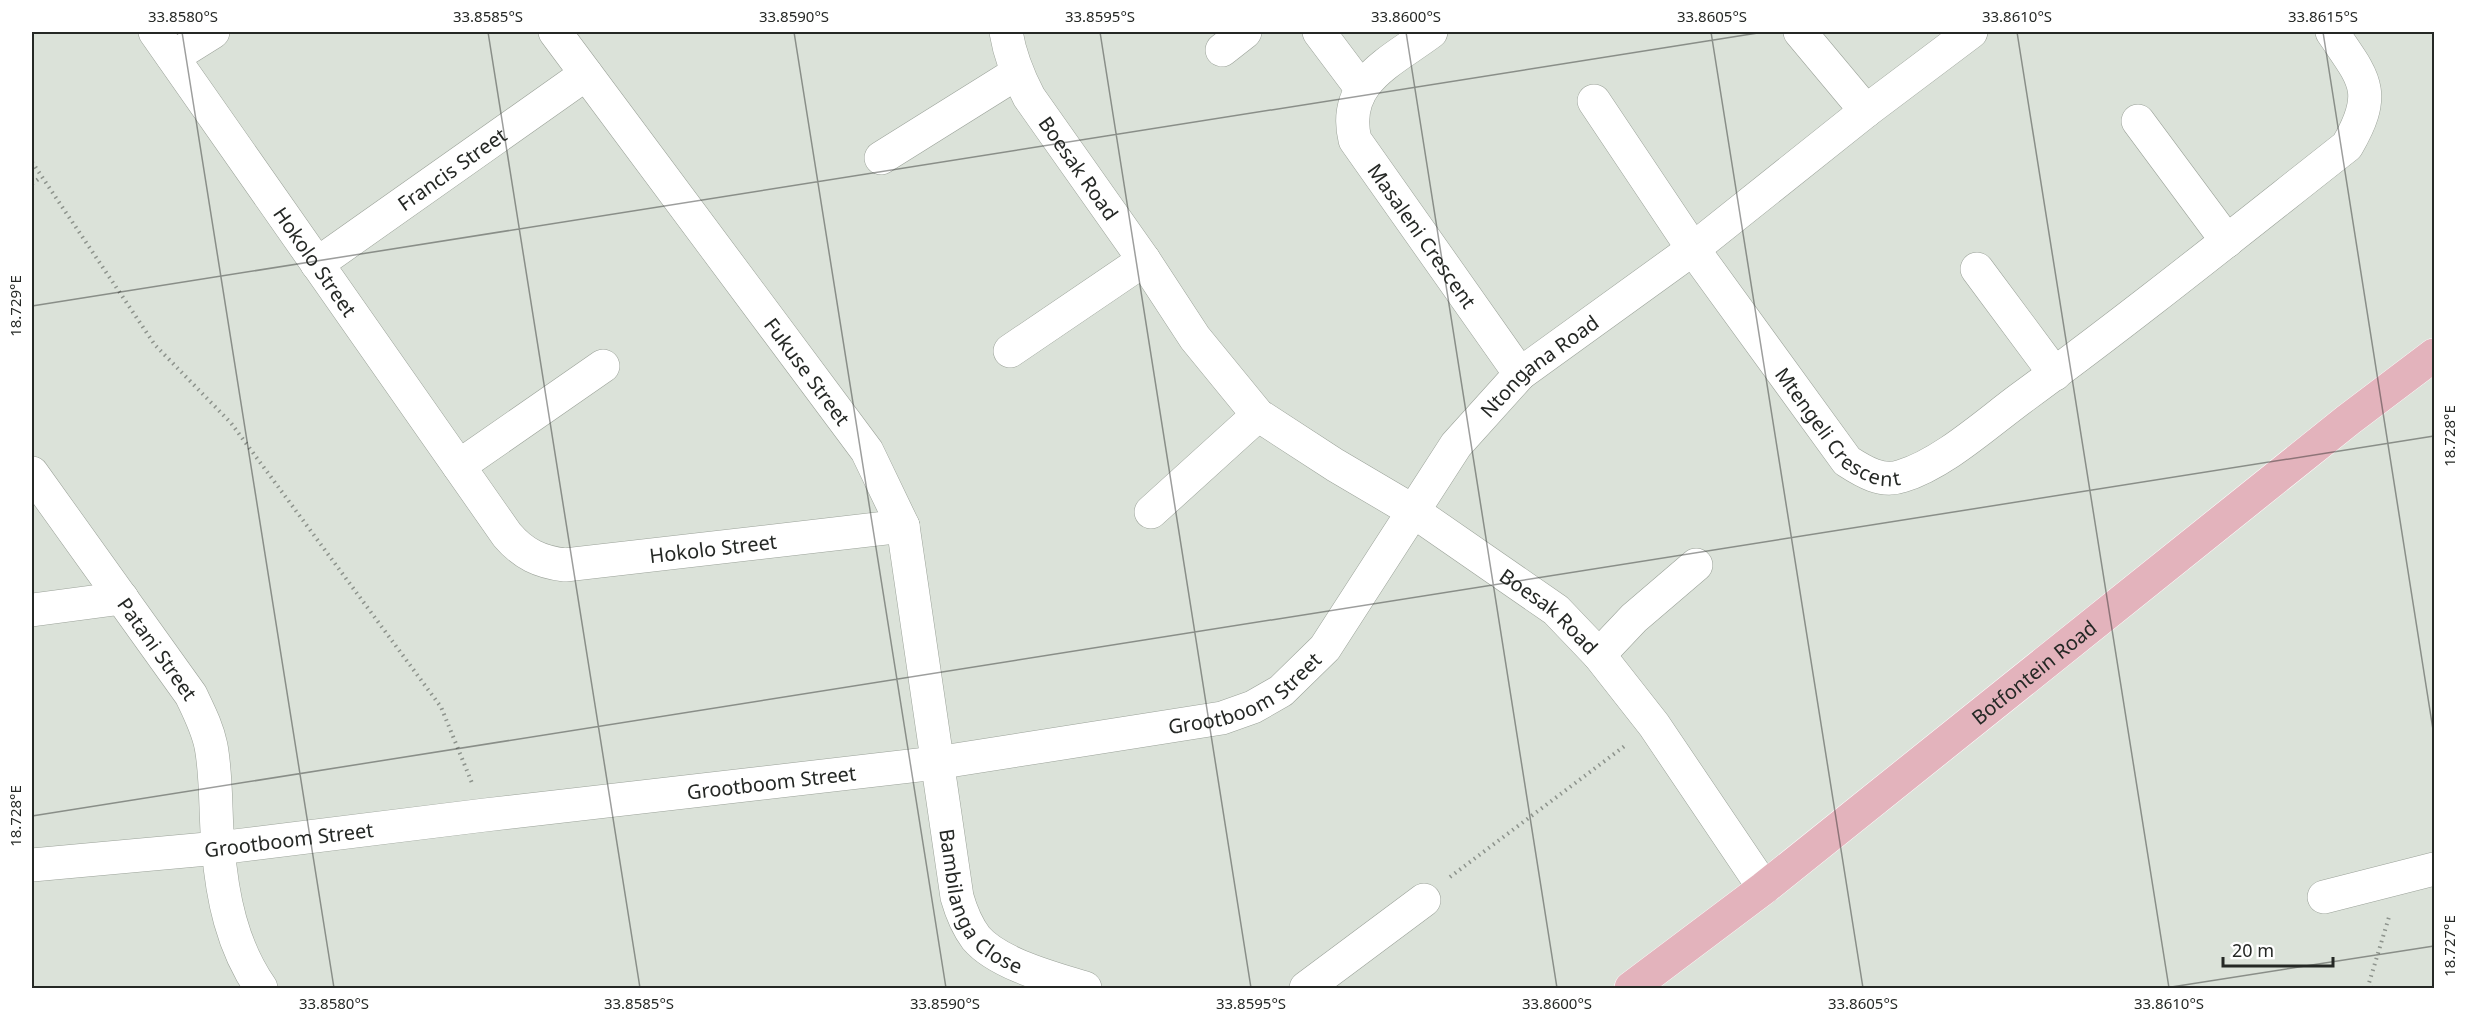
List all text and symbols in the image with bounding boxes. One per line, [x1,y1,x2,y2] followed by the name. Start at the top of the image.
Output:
[148,6,218,26] text: 33.8580°S
[453,6,523,26] text: 33.8585°S
[759,6,829,26] text: 33.8590°S
[1065,6,1135,26] text: 33.8595°S
[1371,6,1441,26] text: 33.8600°S
[1677,6,1747,26] text: 33.8605°S
[1982,6,2052,26] text: 33.8610°S
[2288,6,2358,26] text: 33.8615°S
[1033,111,1125,225] street label: Boesak Road
[392,121,512,217] street label: Francis Street
[1362,158,1483,313] street label: Masaleni Crescent
[268,201,363,322] street label: Hokolo Street
[5,275,25,337] text: 18.729°E
[1474,308,1604,423] street label: Ntongana Road
[759,312,857,431] street label: Fukuse Street
[1770,362,1902,492] street label: Mtengeli Crescent
[2439,405,2459,467] text: 18.728°E
[648,527,778,569] street label: Hokolo Street
[1495,562,1604,660] street label: Boesak Road
[112,592,204,705] street label: Patani Street
[1966,613,2102,730] street label: Botfontein Road
[1166,646,1327,740] street label: Grootboom Street
[685,759,857,805] street label: Grootboom Street
[5,785,25,847] text: 18.728°E
[203,815,375,863] street label: Grootboom Street
[934,827,1027,979] street label: Bambilanga Close
[2439,915,2459,977] text: 18.727°E
[2223,930,2332,968] scale bar
[2232,938,2274,962] text: 20 m
[299,993,369,1013] text: 33.8580°S
[604,993,674,1013] text: 33.8585°S
[910,993,980,1013] text: 33.8590°S
[1216,993,1286,1013] text: 33.8595°S
[1522,993,1592,1013] text: 33.8600°S
[1828,993,1898,1013] text: 33.8605°S
[2134,993,2204,1013] text: 33.8610°S

